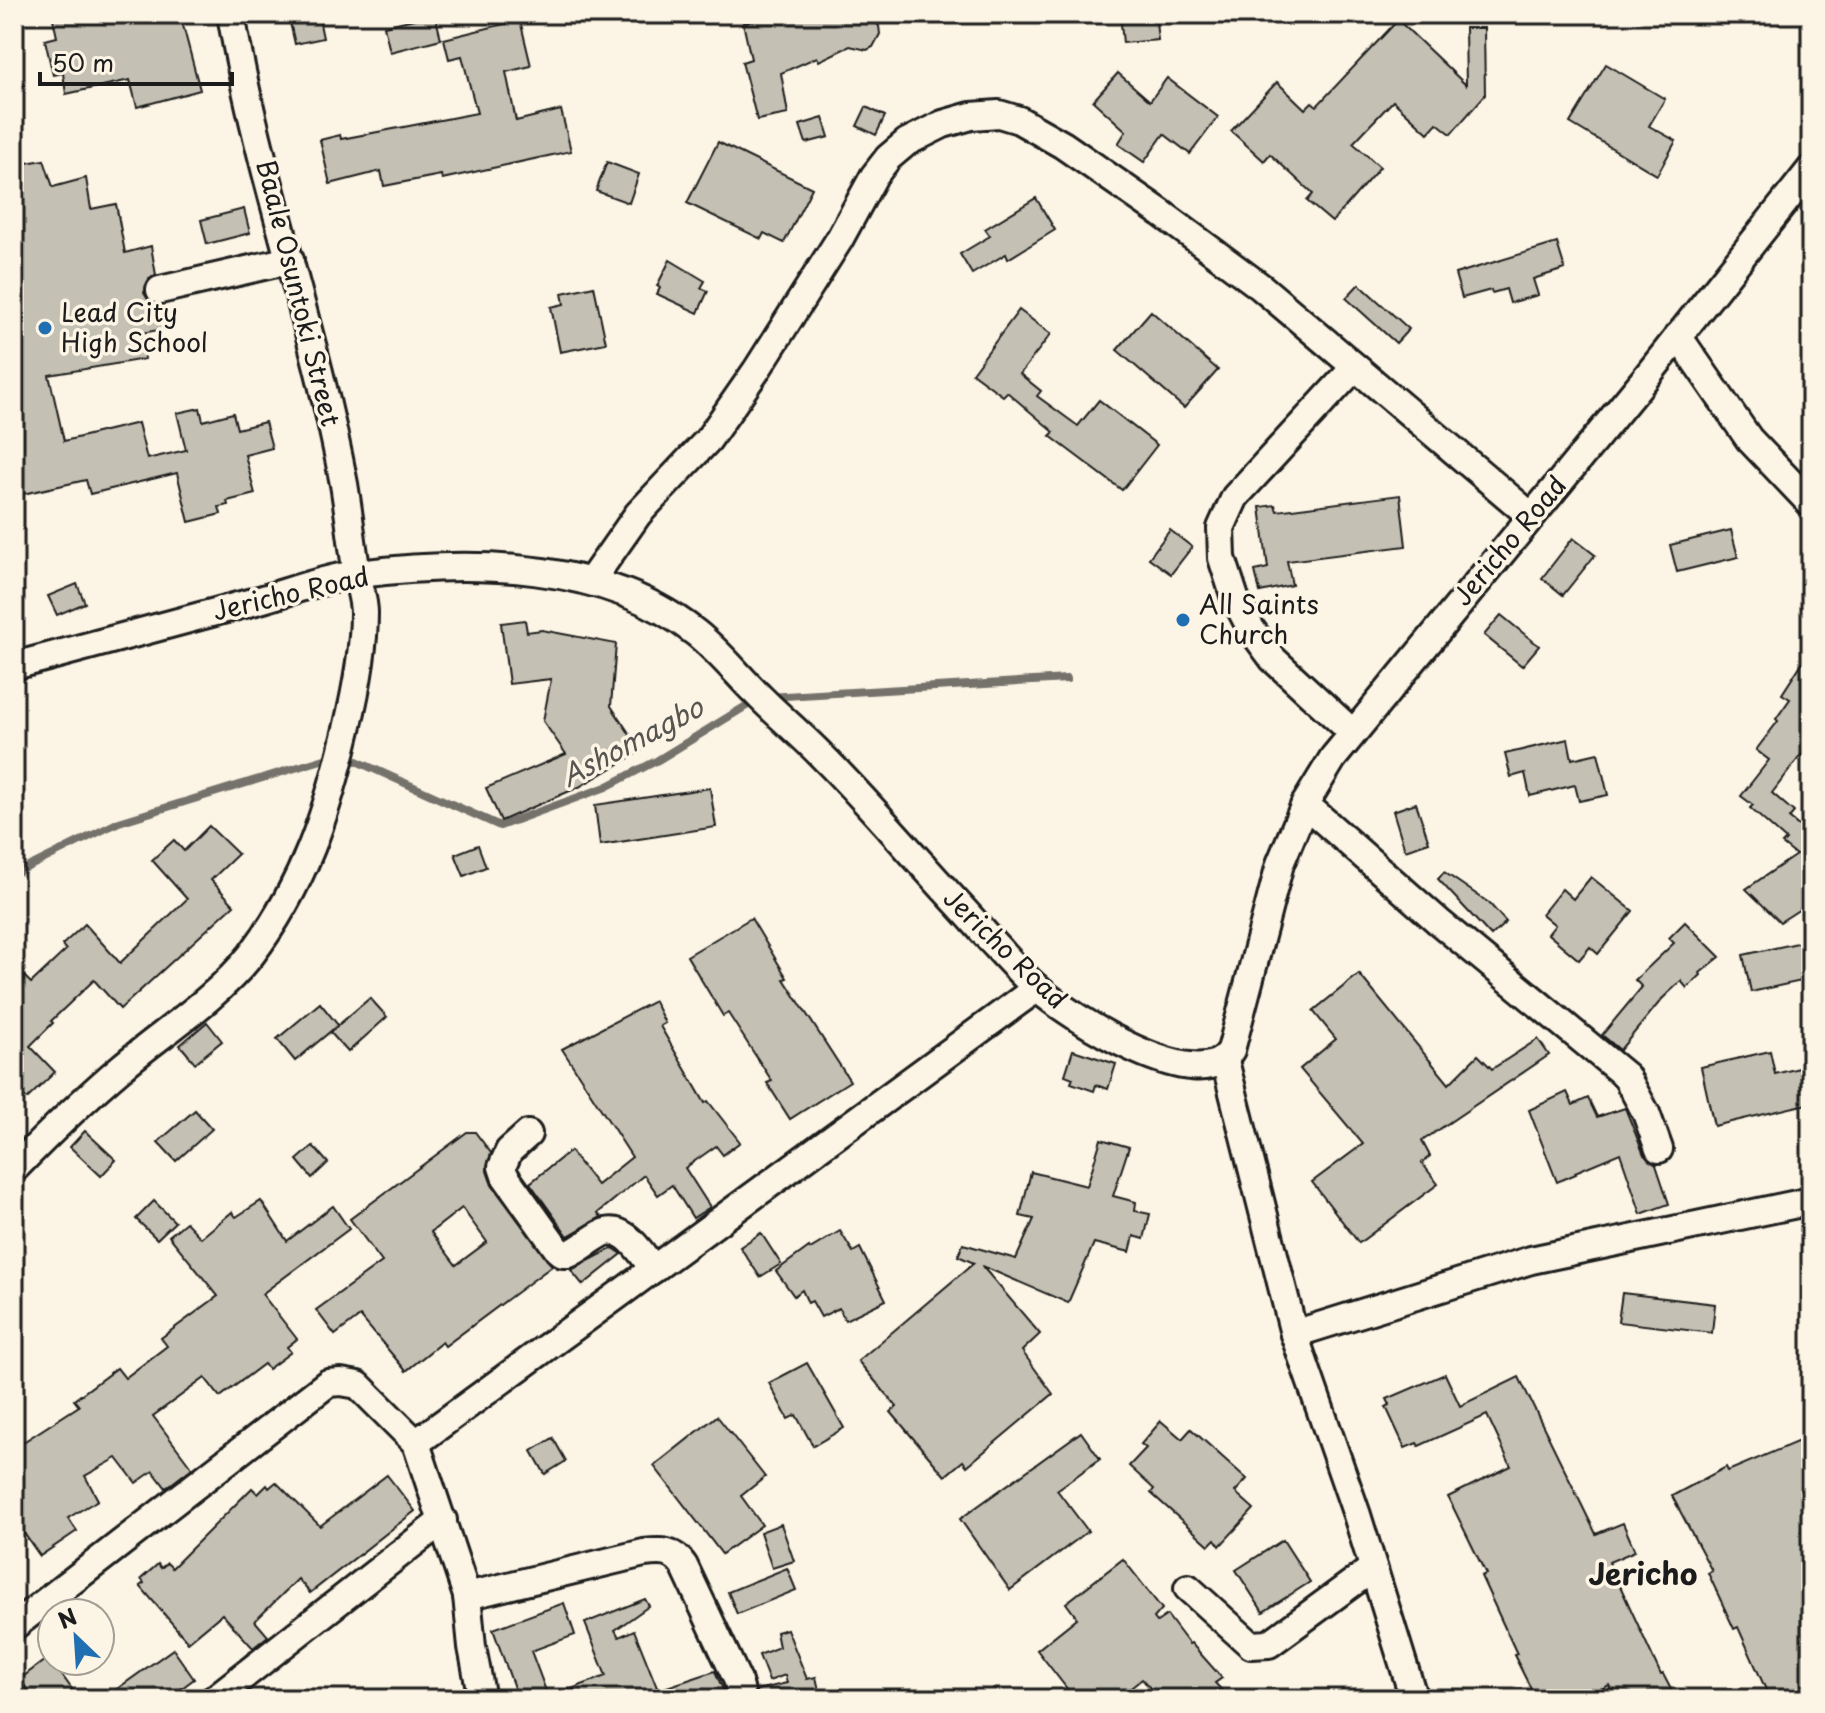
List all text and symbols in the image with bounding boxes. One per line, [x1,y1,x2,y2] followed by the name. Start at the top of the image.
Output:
[40,36,232,86] scale bar
[52,44,114,80] text: 50 m
[247,155,351,430] street label: Baale Osuntoki Street
[61,292,208,361] place label: Lead City High School
[36,319,54,337] marker: Lead City High School
[1443,467,1575,613] street label: Jericho Road
[209,556,373,629] street label: Jericho Road
[1199,584,1319,653] place label: All Saints Church
[1174,611,1192,629] marker: All Saints Church
[552,684,711,796] water label: Ashomagbo
[935,879,1077,1017] street label: Jericho Road
[1588,1550,1698,1595] district label: Jericho
[36,1597,116,1677] north arrow
[52,1599,82,1636] text: N

